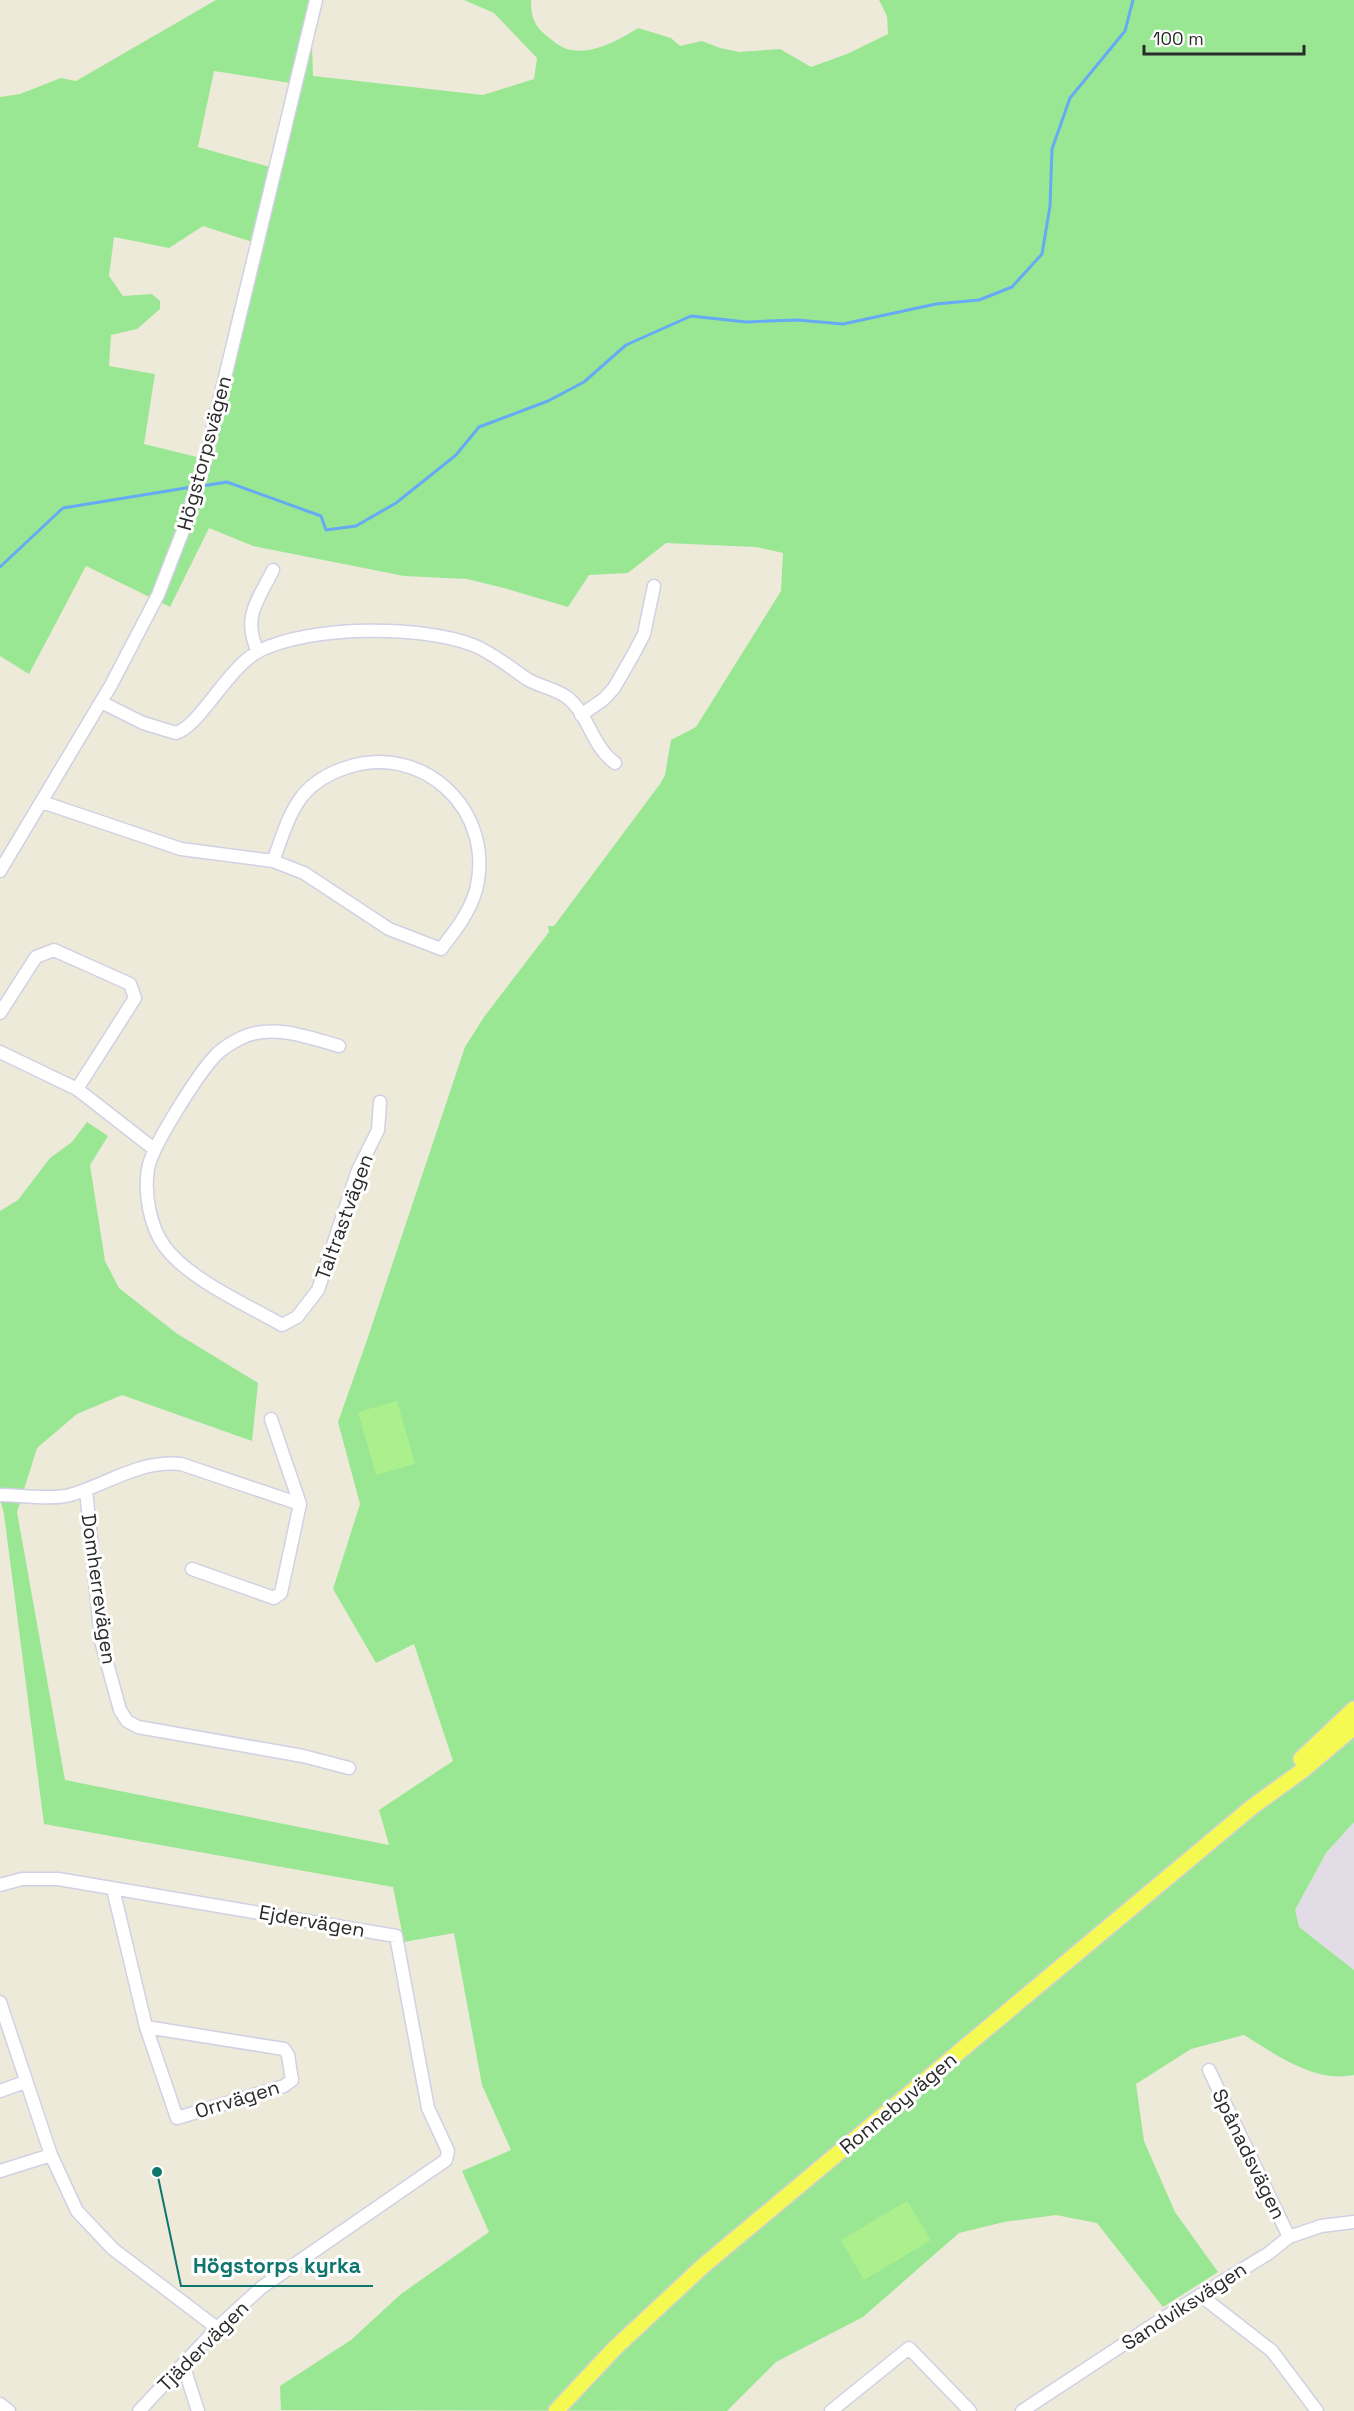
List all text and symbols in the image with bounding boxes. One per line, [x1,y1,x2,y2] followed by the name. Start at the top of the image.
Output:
[1144,18,1304,56] scale bar
[1153,27,1204,50] text: 100 m
[171,373,237,533] street label: Högstorpsvägen
[309,1150,379,1284] street label: Taltrastvägen
[76,1512,122,1666] street label: Domherrevägen
[257,1899,367,1943] street label: Ejdervägen
[834,2046,962,2160] street label: Ronnebyvägen
[192,2074,282,2124] street label: Orrvägen
[1206,2085,1292,2223] street label: Spånadsvägen
[181,2247,373,2286] callout: Högstorps kyrka
[193,2252,361,2279] text: Högstorps kyrka
[1117,2256,1251,2356] street label: Sandviksvägen
[152,2295,254,2397] street label: Tjädervägen

